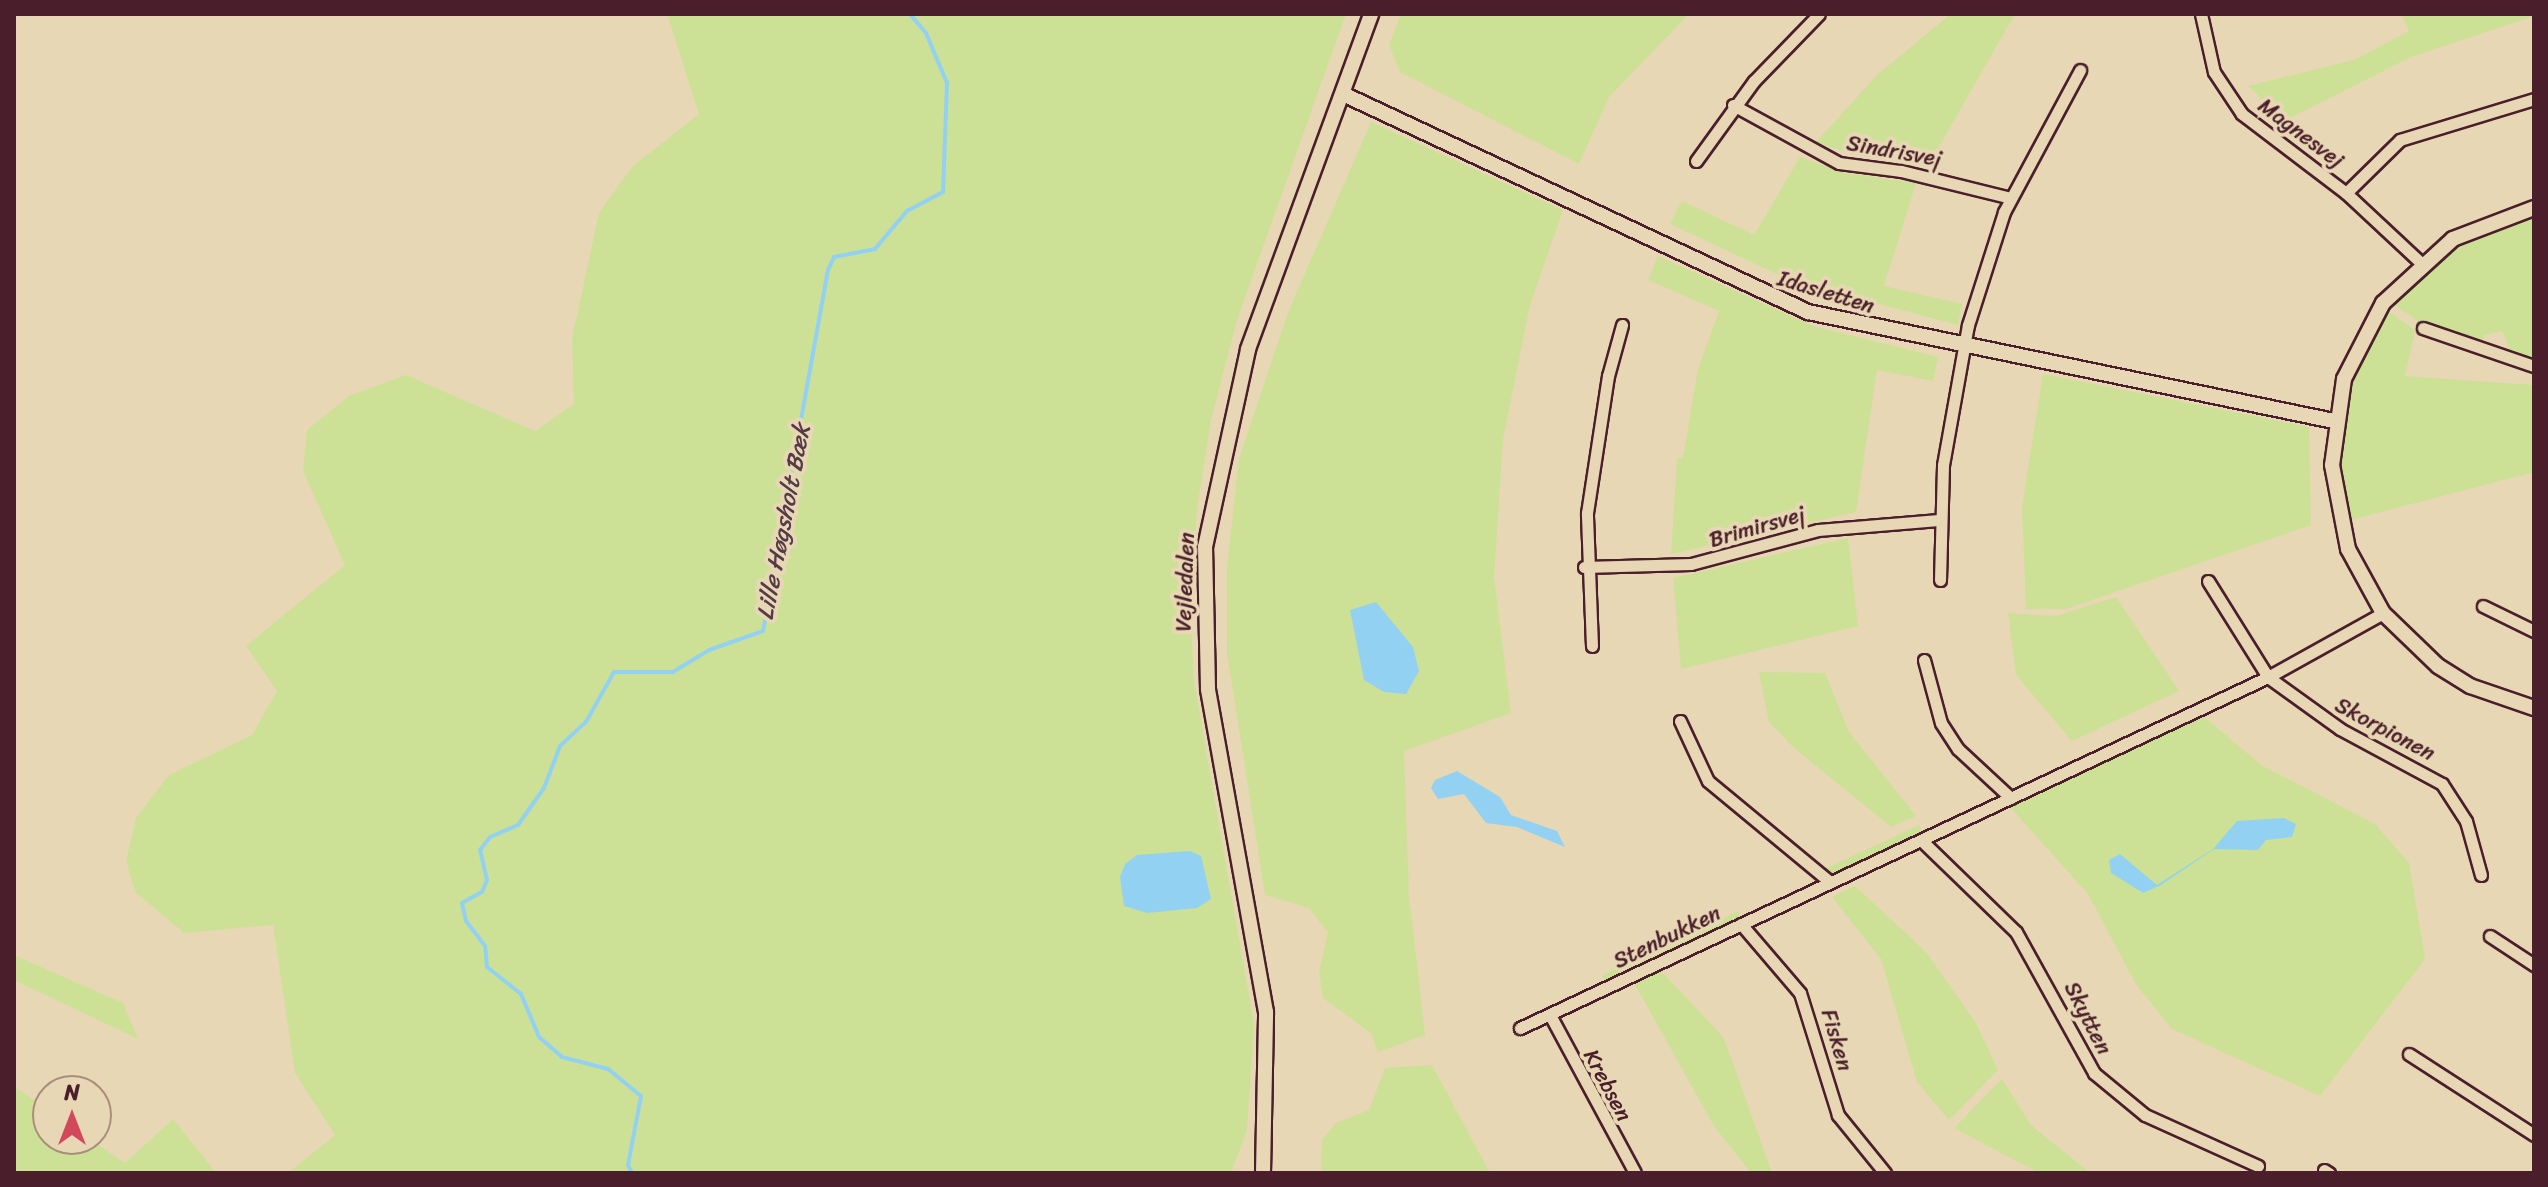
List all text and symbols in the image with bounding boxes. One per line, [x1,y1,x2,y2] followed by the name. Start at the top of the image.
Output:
[2253,92,2349,174] street label: Magnesvej
[1845,130,1943,172] street label: Sindrisvej
[1774,265,1878,319] street label: Idasletten
[751,422,817,622] water label: Lille Høgsholt Bæk
[1706,501,1808,553] street label: Brimirsvej
[1170,532,1200,632] street label: Vejledalen
[2331,692,2439,766] street label: Skorpionen
[1609,900,1725,974] street label: Stenbukken
[2058,977,2118,1059] street label: Skytten
[1816,1006,1858,1074] street label: Fisken
[1578,1045,1638,1125] street label: Krebsen
[64,1073,80,1112] text: N
[32,1075,112,1155] north arrow

